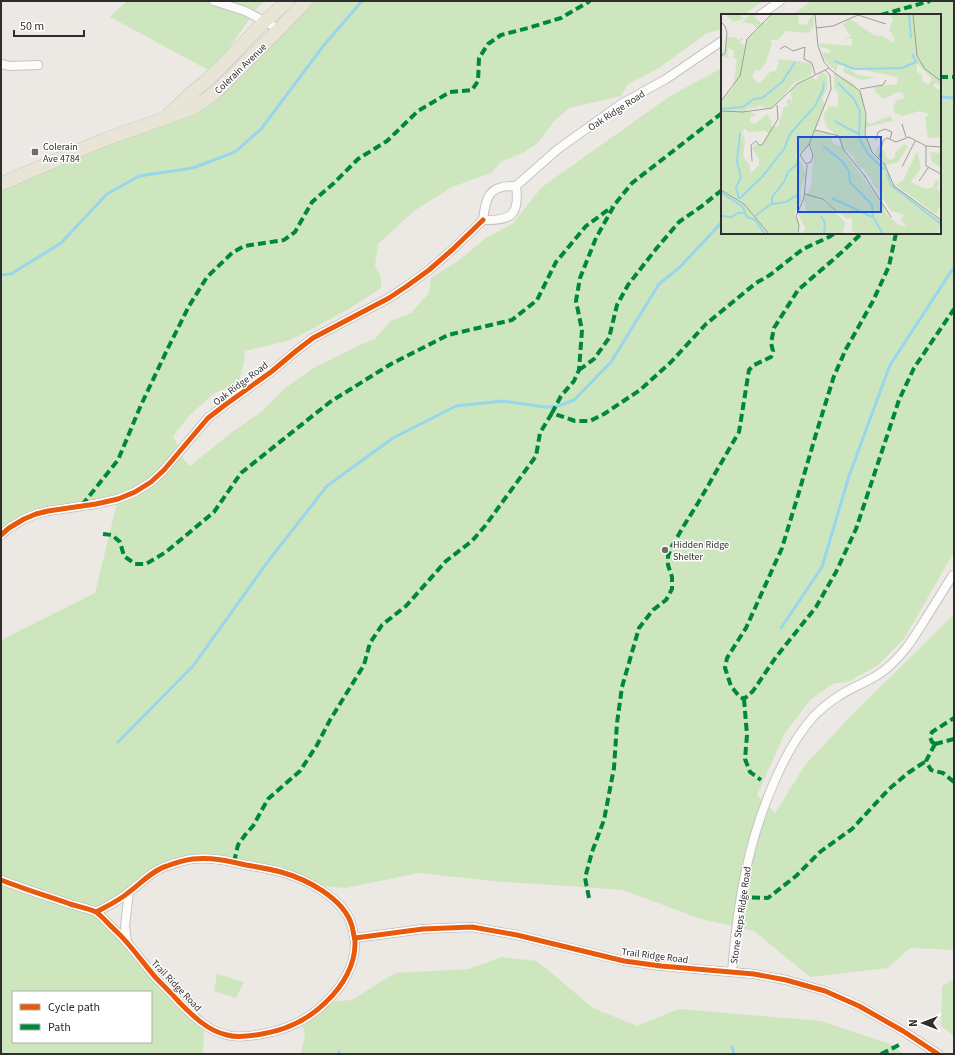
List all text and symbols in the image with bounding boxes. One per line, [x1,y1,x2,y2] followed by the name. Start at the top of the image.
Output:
[14,12,84,38] scale bar
[721,14,941,234] inset map
[20,18,44,35] text: 50 m
[211,40,270,97] street label: Colerain Avenue
[585,87,648,135] street label: Oak Ridge Road
[43,140,80,166] place label: Colerain Ave 4784
[30,147,40,157] marker: Colerain Ave 4784
[210,358,271,409] street label: Oak Ridge Road
[673,538,729,564] place label: Hidden Ridge Shelter
[660,545,670,555] marker: Hidden Ridge Shelter
[727,866,755,965] street label: Stone Steps Ridge Road
[621,945,689,967] street label: Trail Ridge Road
[148,957,205,1015] street label: Trail Ridge Road
[12,991,152,1043] legend
[48,999,100,1016] text: Cycle path
[903,1003,943,1043] north arrow
[48,1019,71,1036] text: Path
[906,1019,921,1027] text: N

